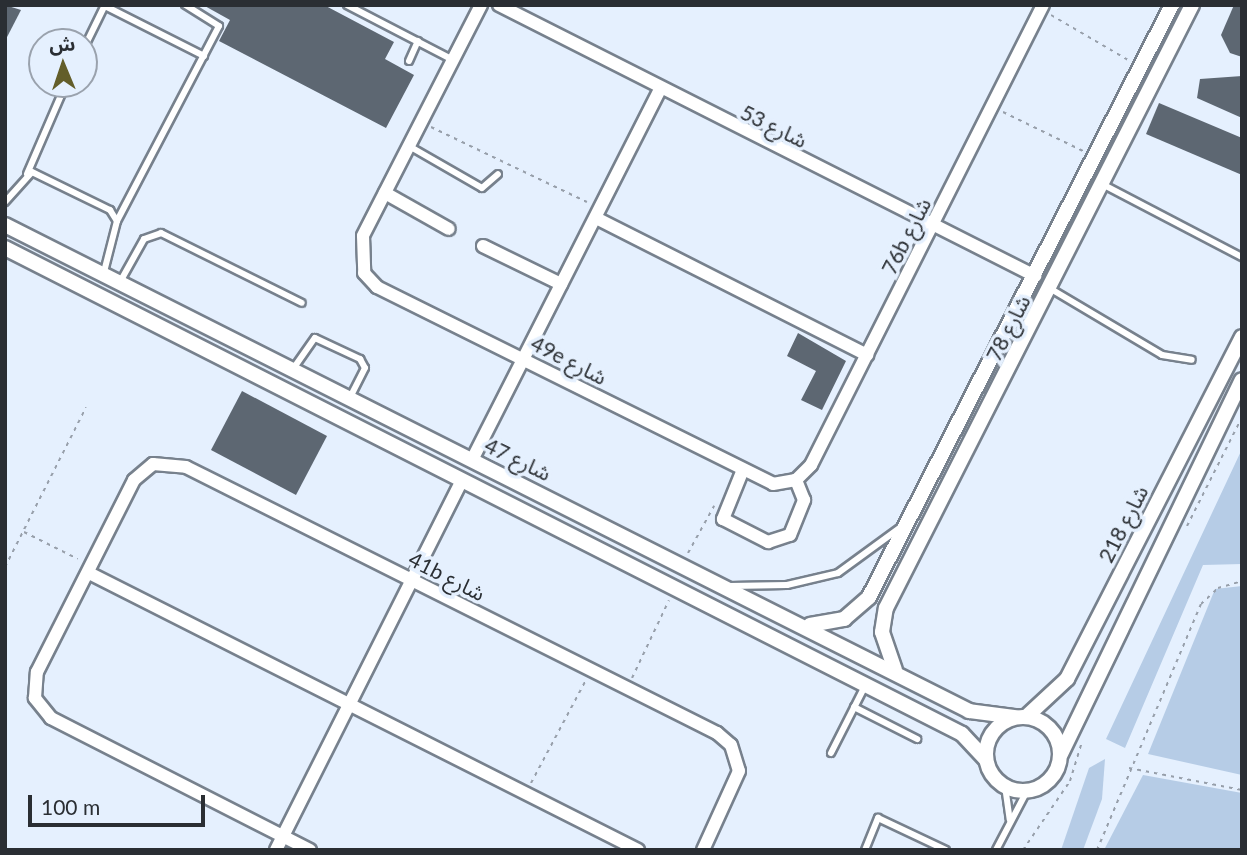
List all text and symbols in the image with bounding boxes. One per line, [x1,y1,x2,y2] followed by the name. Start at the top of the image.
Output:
[28,28,98,98] north arrow
[49,32,76,55] text: ش
[737,99,811,153] street label: شارع 53
[876,194,936,278] street label: 76b شارع
[981,291,1035,365] street label: شارع 78
[527,330,611,390] street label: 49e شارع
[481,432,555,486] street label: شارع 47
[1093,481,1153,567] street label: شارع 218
[405,546,489,606] street label: 41b شارع
[32,782,208,826] scale bar
[41,794,100,819] text: 100 m

